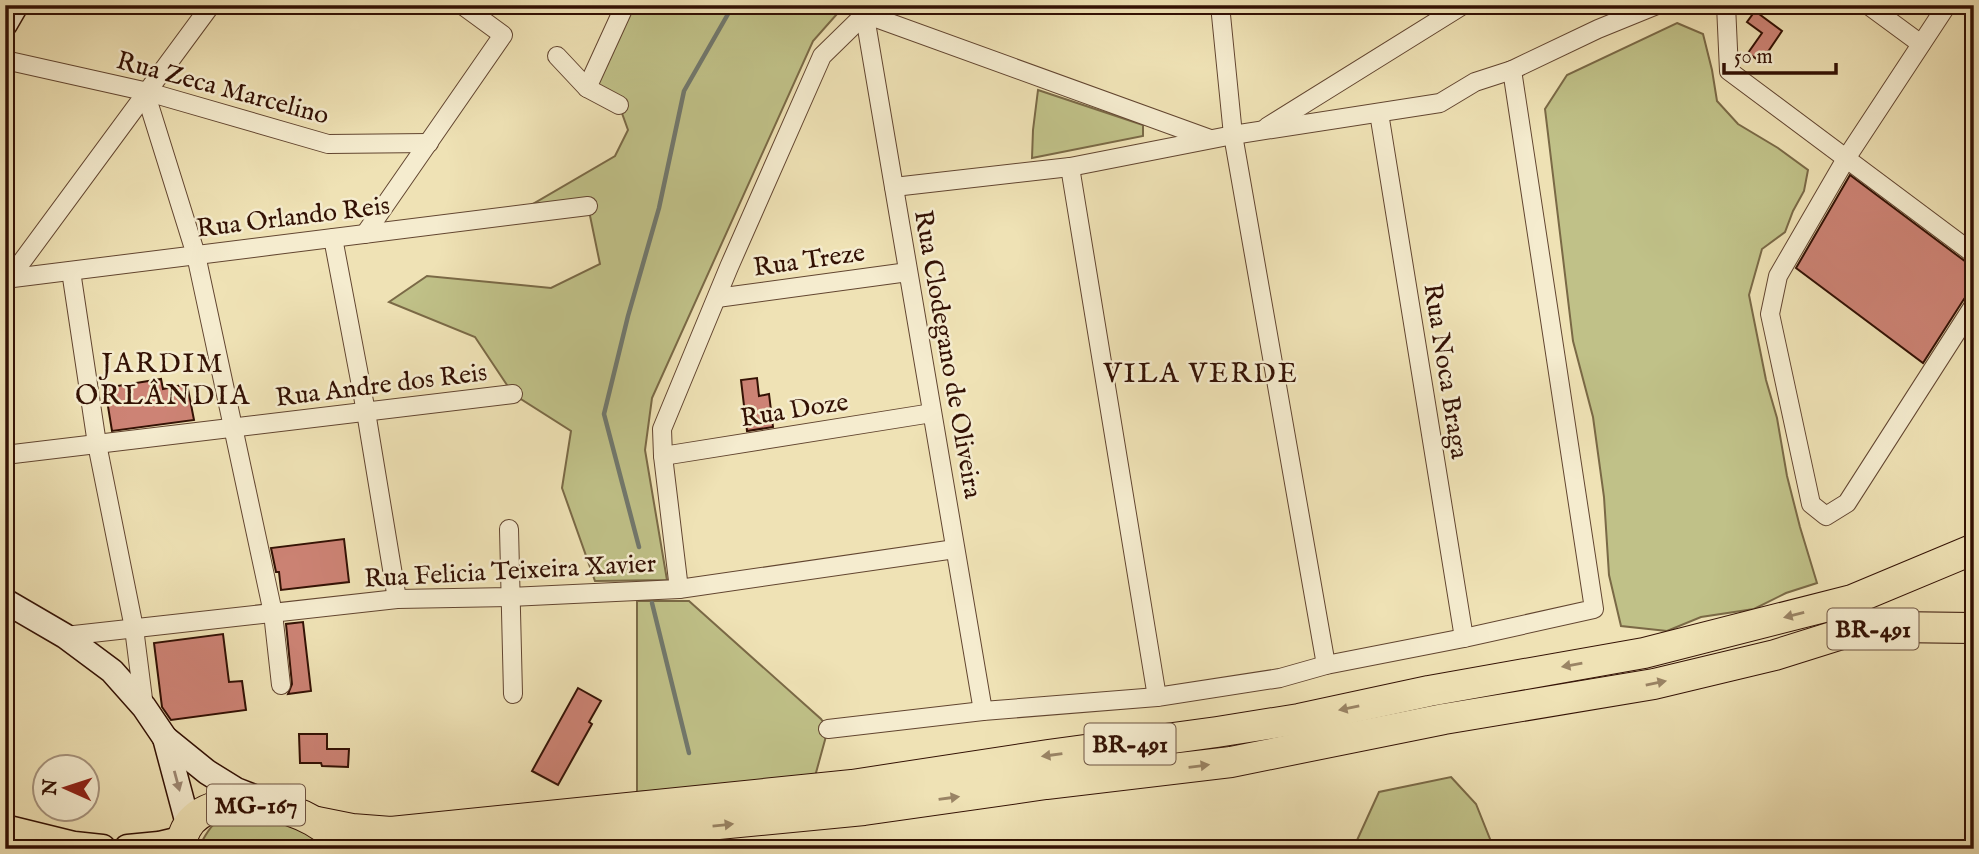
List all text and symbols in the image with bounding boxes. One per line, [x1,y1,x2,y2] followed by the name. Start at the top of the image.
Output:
[1724,32,1836,76] scale bar
[113,44,332,133] street label: Rua Zeca Marcelino
[1734,44,1773,71] text: 50 m
[195,189,392,246] street label: Rua Orlando Reis
[906,207,989,502] street label: Rua Clodegano de Oliveira
[751,236,867,285] street label: Rua Treze
[1415,281,1476,462] street label: Rua Noca Braga
[75,347,251,414] district label: JARDIM ORLÂNDIA
[274,356,489,415] street label: Rua Andre dos Reis
[1102,357,1299,392] district label: VILA VERDE
[738,386,851,435] street label: Rua Doze
[363,547,657,596] street label: Rua Felicia Teixeira Xavier
[1828,608,1918,650] road number: BR-491
[1783,610,1805,621] one-way arrow
[1561,660,1583,671] one-way arrow
[1645,677,1667,688] one-way arrow
[1338,702,1360,713] one-way arrow
[1084,724,1176,764] road number: BR-491
[1041,750,1063,761] one-way arrow
[32,752,102,822] north arrow
[1188,760,1210,771] one-way arrow
[172,770,183,792] one-way arrow
[39,778,63,797] text: N
[207,784,305,826] road number: MG-167
[938,793,960,804] one-way arrow
[712,819,734,830] one-way arrow

